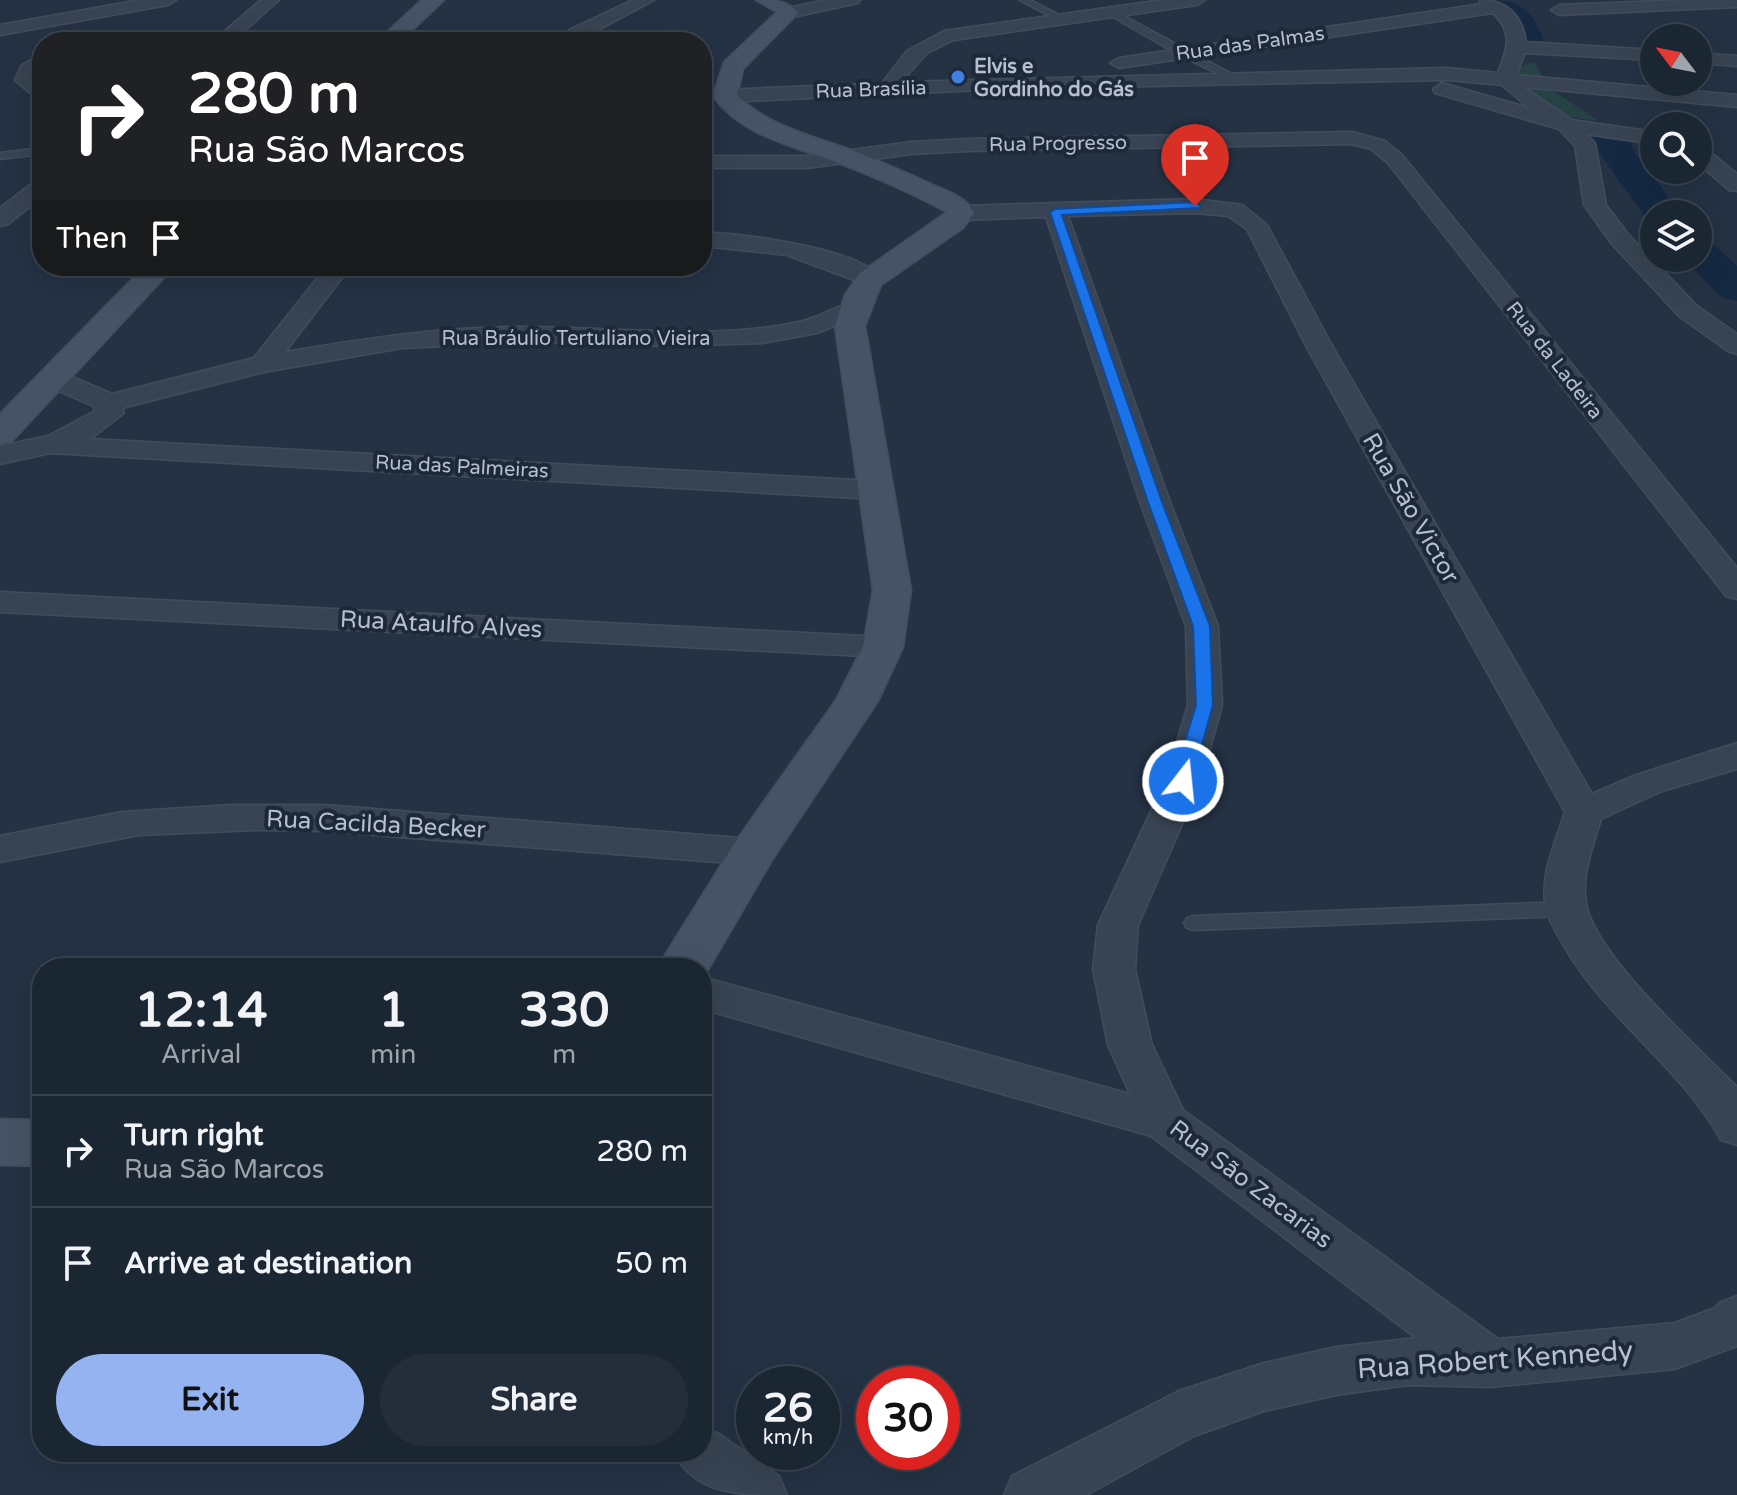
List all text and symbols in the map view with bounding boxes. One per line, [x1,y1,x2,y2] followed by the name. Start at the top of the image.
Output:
[1174,22,1326,66] street label: Rua das Palmas
[1640,24,1712,96] north arrow
[1640,24,1712,272] map controls
[974,55,1134,102] place label: Elvis e Gordinho do Gás
[188,61,359,128] text: 280 m
[56,64,160,168] icon: right
[949,68,967,86] marker: Elvis e Gordinho do Gás
[815,76,927,104] street label: Rua Brasília
[1640,112,1712,184] button: search
[1161,124,1229,206] pin
[188,129,465,172] text: Rua São Marcos
[989,131,1127,157] street label: Rua Progresso
[1173,136,1217,180] icon: arrive
[1640,200,1712,272] button: layers
[144,216,188,260] icon: arrive
[56,220,128,257] text: Then
[1501,297,1608,424] street label: Rua da Ladeira
[441,327,711,351] street label: Rua Bráulio Tertuliano Vieira
[1356,428,1466,589] street label: Rua São Victor
[375,450,549,484] street label: Rua das Palmeiras
[339,605,543,644] street label: Rua Ataulfo Alves
[1141,739,1225,823] position arrow
[265,804,487,845] street label: Rua Cacilda Becker
[135,982,268,1040] text: 12:14
[378,982,408,1040] text: 1
[519,982,609,1040] text: 330
[161,1039,241,1070] text: Arrival
[370,1039,416,1070] text: min
[552,1039,576,1070] text: m
[1164,1114,1338,1255] street label: Rua São Zacarias
[124,1117,264,1154] text: Turn right
[56,1129,100,1173] icon: right
[596,1133,688,1170] text: 280 m
[124,1154,324,1185] text: Rua São Marcos
[56,1241,100,1285] icon: arrive
[124,1245,412,1282] text: Arrive at destination
[615,1245,688,1282] text: 50 m
[1356,1333,1634,1387] street label: Rua Robert Kennedy
[56,1354,364,1446] button: Exit
[380,1354,688,1446] button: Share
[856,1366,960,1470] speed limit sign: 30
[763,1384,813,1432] text: 26
[763,1426,813,1450] text: km/h

